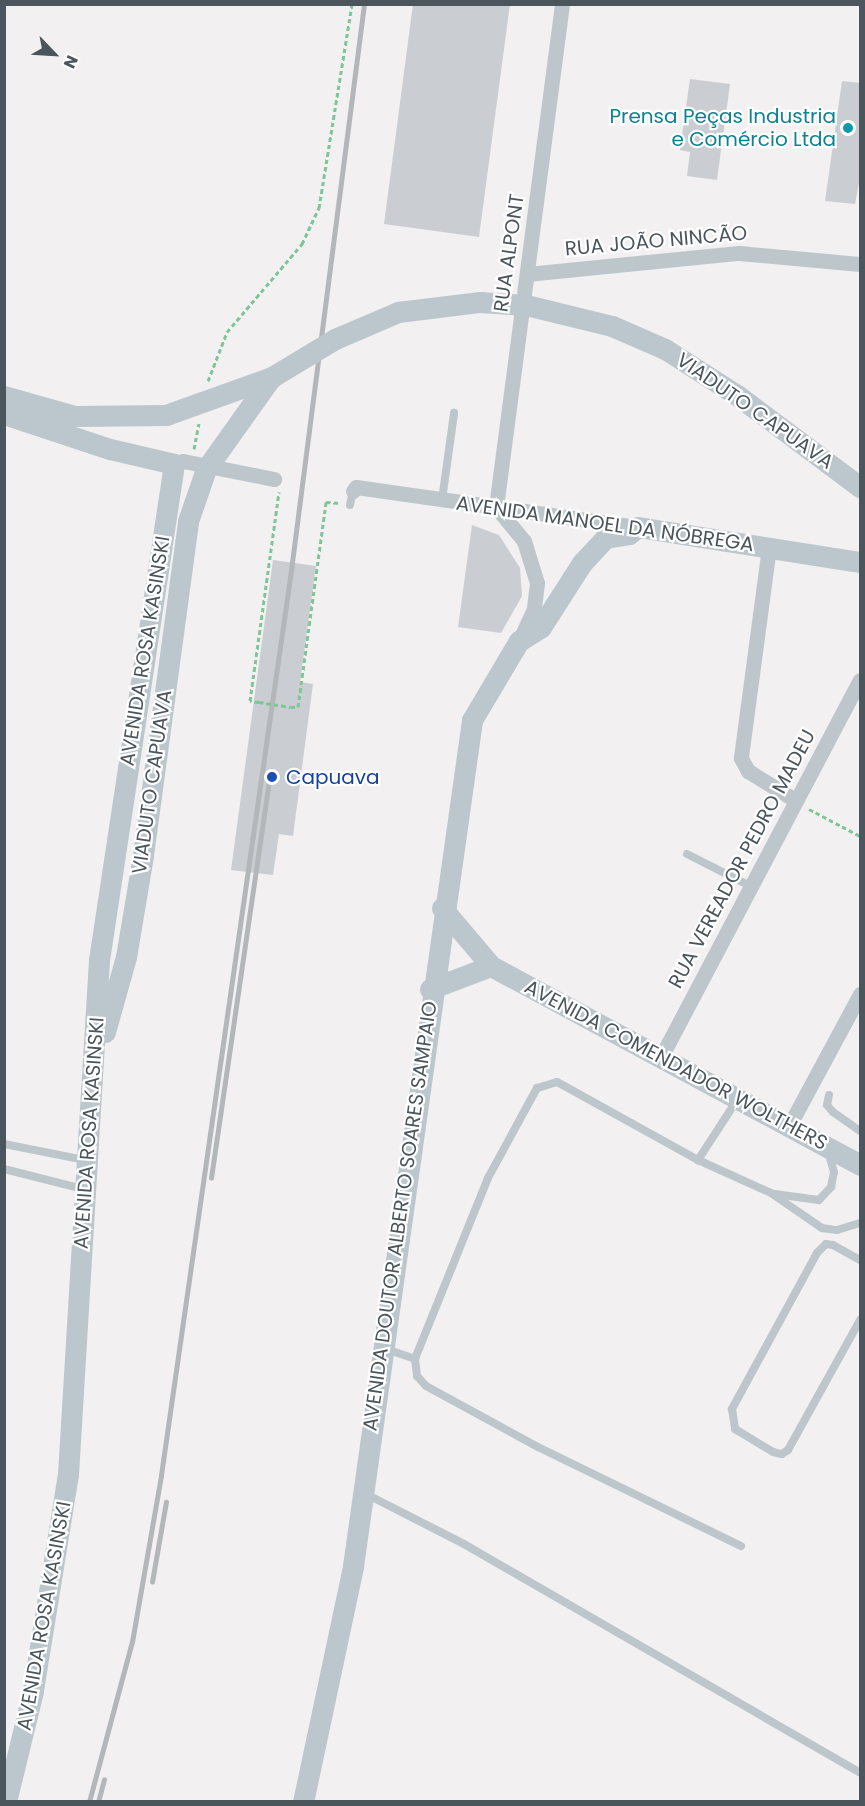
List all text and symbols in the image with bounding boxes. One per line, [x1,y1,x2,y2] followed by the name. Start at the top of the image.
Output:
[24,24,84,84] north arrow
[58,51,84,72] text: N
[609,104,836,151] place label: Prensa Peças Industria e Comércio Ltda
[841,121,855,135] marker: Prensa Peças Industria e Comércio Ltda
[489,193,529,313] street label: RUA ALPONT
[564,221,748,261] street label: RUA JOÃO NINCÃO
[672,348,838,474] street label: VIADUTO CAPUAVA
[455,491,755,557] street label: AVENIDA MANOEL DA NÓBREGA
[115,534,175,768] street label: AVENIDA ROSA KASINSKI
[127,688,177,876] street label: VIADUTO CAPUAVA
[663,726,821,992] street label: RUA VEREADOR PEDRO MADEU
[286,765,380,789] place label: Capuava
[263,768,281,786] marker: Capuava
[520,975,832,1155] street label: AVENIDA COMENDADOR WOLTHERS
[358,1000,442,1432] street label: AVENIDA DOUTOR ALBERTO SOARES SAMPAIO
[69,1016,109,1250] street label: AVENIDA ROSA KASINSKI
[12,1499,76,1733] street label: AVENIDA ROSA KASINSKI

